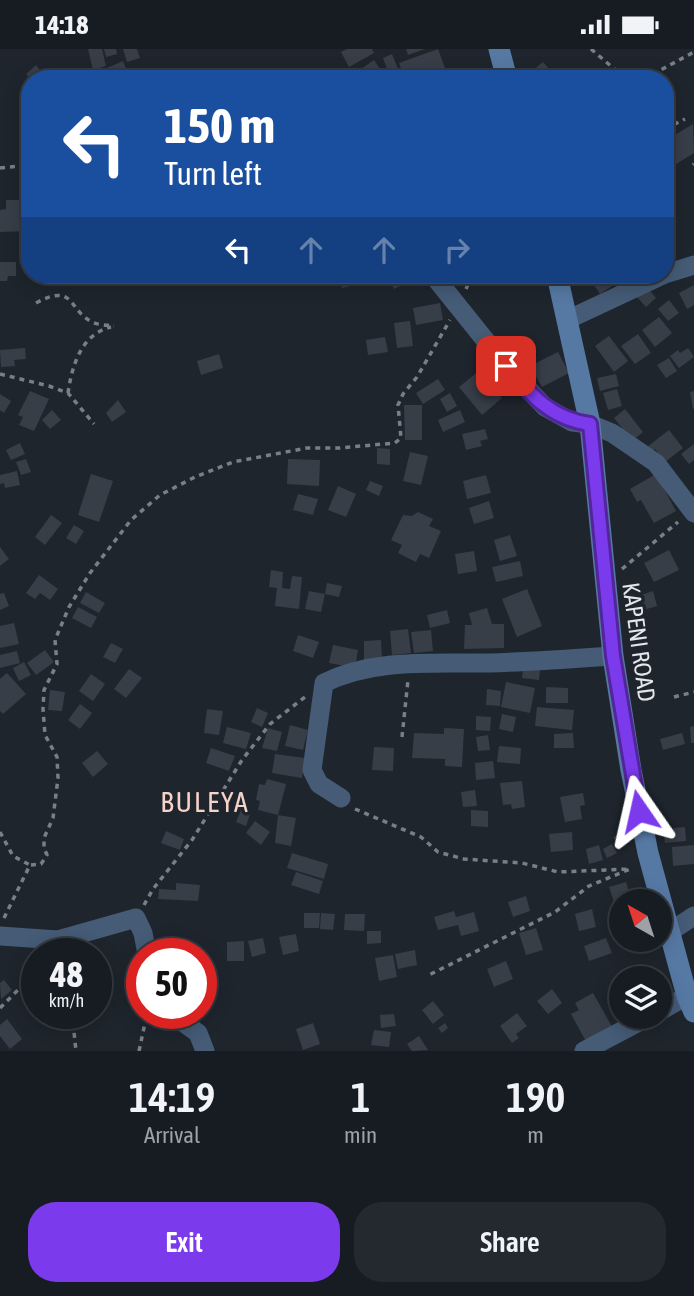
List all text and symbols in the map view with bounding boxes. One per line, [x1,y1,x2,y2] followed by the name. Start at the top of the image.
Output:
[35,10,89,40] text: 14:18
[164,97,275,153] text: 150 m
[49,98,140,189] icon: left
[164,155,262,192] text: Turn left
[219,231,257,269] icon: left
[292,231,330,269] icon: ahead
[365,231,403,269] icon: ahead
[438,231,476,269] icon: right
[476,336,536,396] pin
[487,347,525,385] icon: arrive
[617,581,661,703] street label: KAPENI ROAD
[602,774,676,848] position arrow
[160,786,250,818] district label: BULEYA
[609,889,672,952] north arrow
[609,889,672,1029] map controls
[126,938,217,1029] speed limit sign: 50
[50,954,83,994] text: 48
[609,966,672,1029] button: layers
[49,990,84,1011] text: km/h
[129,1073,215,1121] text: 14:19
[351,1073,370,1121] text: 1
[506,1073,565,1121] text: 190
[144,1122,200,1148] text: Arrival
[344,1122,377,1148] text: min
[527,1122,544,1148] text: m
[28,1202,340,1282] button: Exit
[354,1202,666,1282] button: Share

